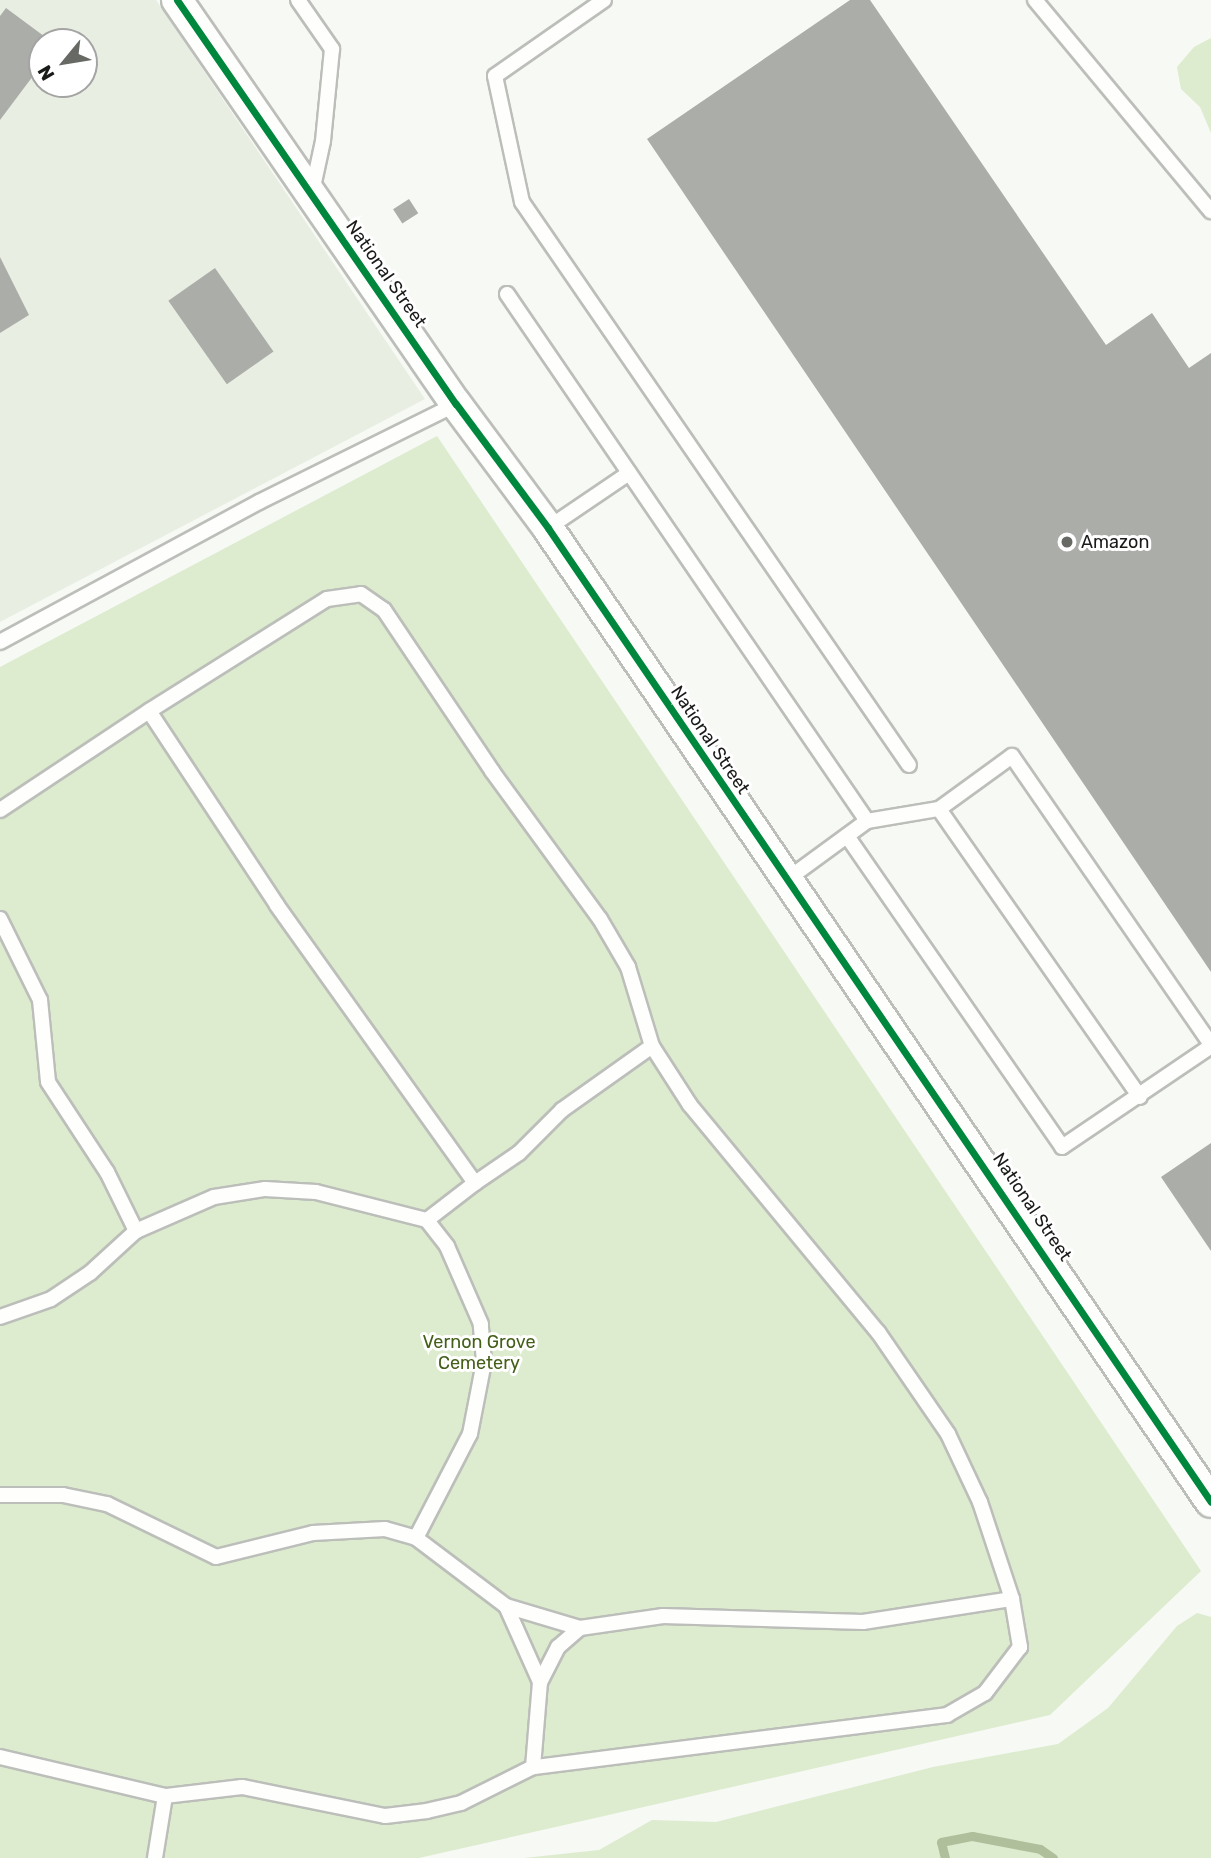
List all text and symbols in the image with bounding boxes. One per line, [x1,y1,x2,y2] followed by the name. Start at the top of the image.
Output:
[28,28,98,98] north arrow
[33,61,59,84] text: N
[341,216,431,332] street label: National Street
[1081,531,1149,553] place label: Amazon
[1059,534,1075,550] marker: Amazon
[666,682,754,798] street label: National Street
[988,1149,1076,1265] street label: National Street
[423,1332,535,1374] park label: Vernon Grove Cemetery

